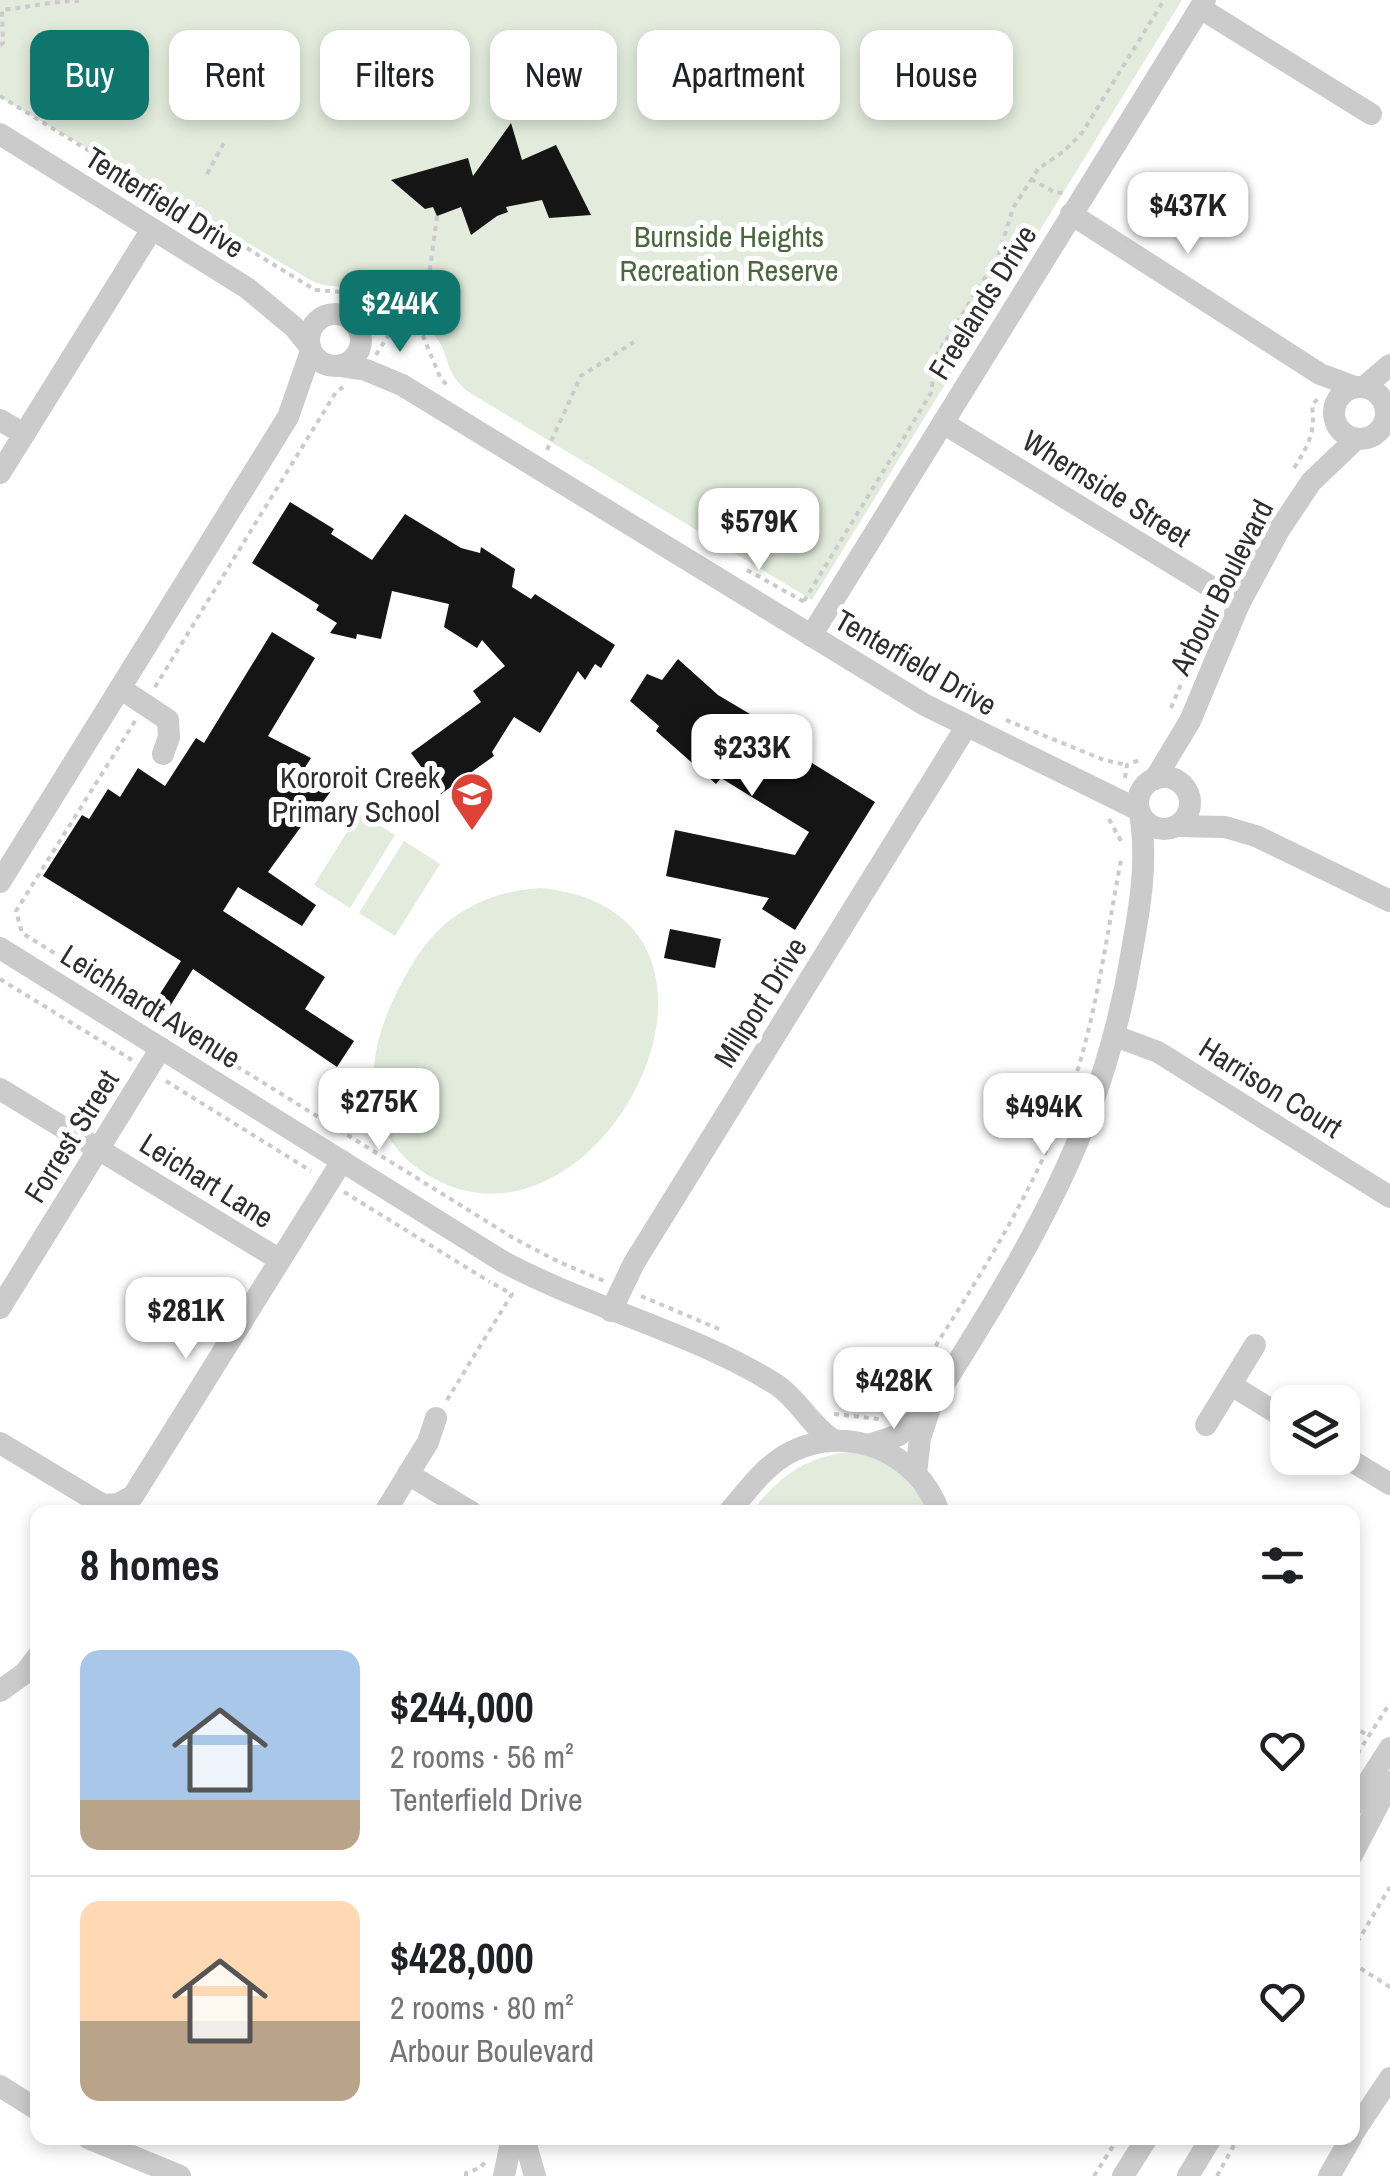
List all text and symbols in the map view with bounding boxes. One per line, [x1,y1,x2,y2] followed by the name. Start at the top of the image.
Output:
[30,30,149,120] chip: Buy
[169,30,300,120] chip: Rent
[320,30,470,120] chip: Filters
[490,30,617,120] chip: New
[637,30,840,120] chip: Apartment
[860,30,1013,120] chip: House
[78,137,252,267] street label: Tenterfield Drive
[1118,172,1258,257] pin: $437K
[1149,183,1227,226] text: $437K
[620,216,838,290] park label: Burnside Heights Recreation Reserve
[919,217,1045,387] street label: Freelands Drive
[330,270,470,355] pin: $244K
[361,281,439,324] text: $244K
[1015,420,1199,556] street label: Whernside Street
[689,488,829,573] pin: $579K
[1159,493,1282,682] street label: Arbour Boulevard
[720,499,798,542] text: $579K
[828,600,1004,724] street label: Tenterfield Drive
[682,714,822,799] pin: $233K
[713,725,791,768] text: $233K
[272,757,441,831] place label: Kororoit Creek Primary School
[449,771,495,832] school or university icon: Kororoit Creek Primary School
[704,929,816,1075] street label: Millport Drive
[54,935,248,1077] street label: Leichhardt Avenue
[1192,1027,1350,1147] street label: Harrison Court
[15,1062,128,1210] street label: Forrest Street
[309,1068,449,1153] pin: $275K
[974,1073,1114,1158] pin: $494K
[340,1079,418,1122] text: $275K
[1005,1084,1083,1127] text: $494K
[133,1123,281,1237] street label: Leichart Lane
[116,1277,256,1362] pin: $281K
[147,1288,225,1331] text: $281K
[824,1347,964,1432] pin: $428K
[855,1358,933,1401] text: $428K
[1270,1385,1360,1475] map controls
[1270,1385,1360,1475] button: layers
[80,1537,220,1593] text: 8 homes
[1255,1538,1310,1593] icon: filters
[390,1679,534,1735] text: $244,000
[160,1690,280,1810] icon: home
[1255,1723,1310,1778] icon: heart
[390,1735,574,1778] text: 2 rooms · 56 m²
[390,1778,583,1821] text: Tenterfield Drive
[390,1930,534,1986] text: $428,000
[160,1941,280,2061] icon: home
[1255,1974,1310,2029] icon: heart
[390,1986,574,2029] text: 2 rooms · 80 m²
[390,2029,594,2072] text: Arbour Boulevard

